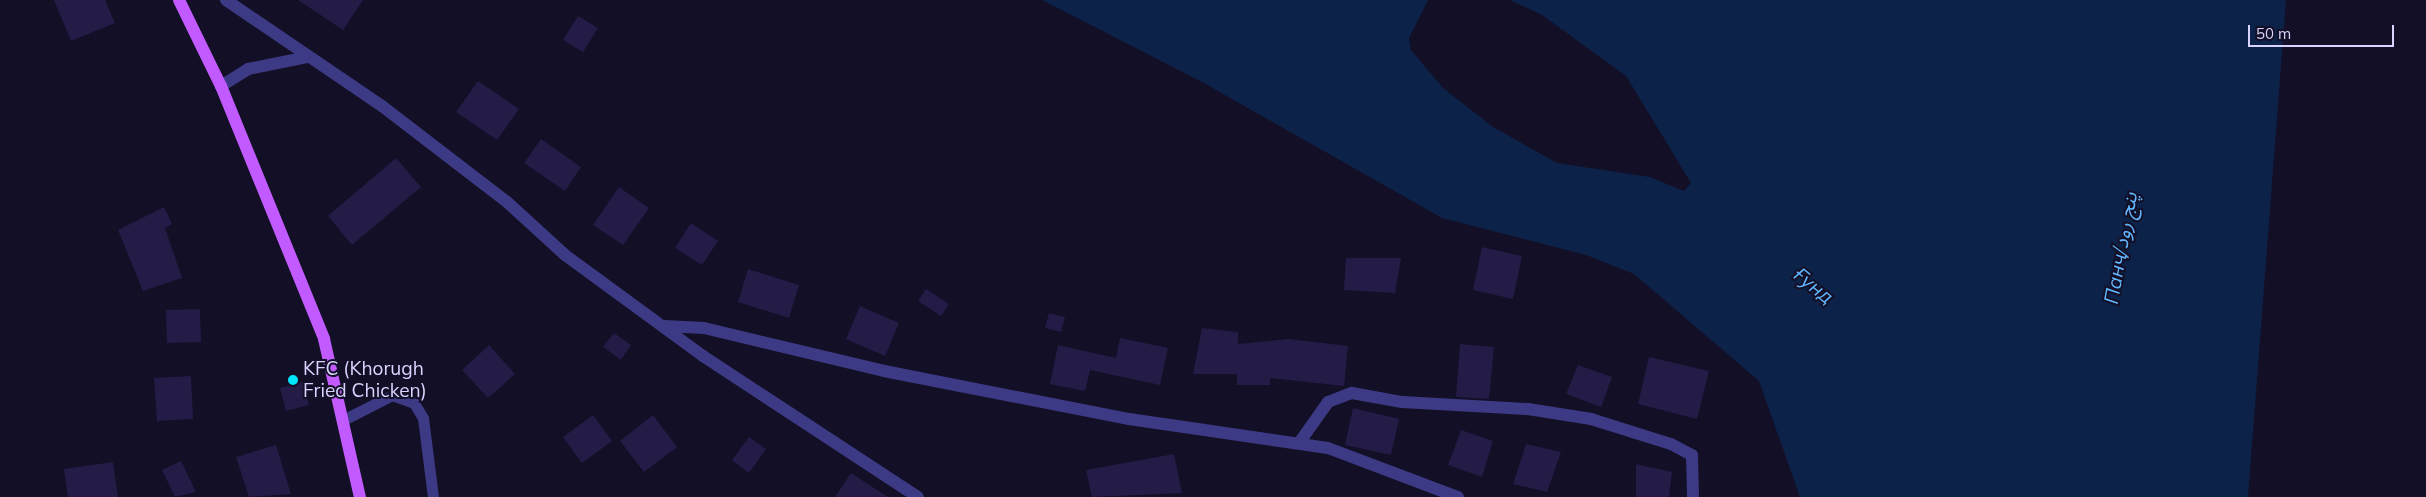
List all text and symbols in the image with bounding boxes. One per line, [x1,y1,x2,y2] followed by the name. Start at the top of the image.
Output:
[2251,15,2397,47] scale bar
[2256,24,2291,43] text: 50 m
[2098,190,2142,306] water label: Панҷ/پنج رود
[1789,262,1839,308] water label: Ғунд
[303,358,427,402] place label: KFC (Khorugh Fried Chicken)
[287,374,299,386] marker: KFC (Khorugh Fried Chicken)

